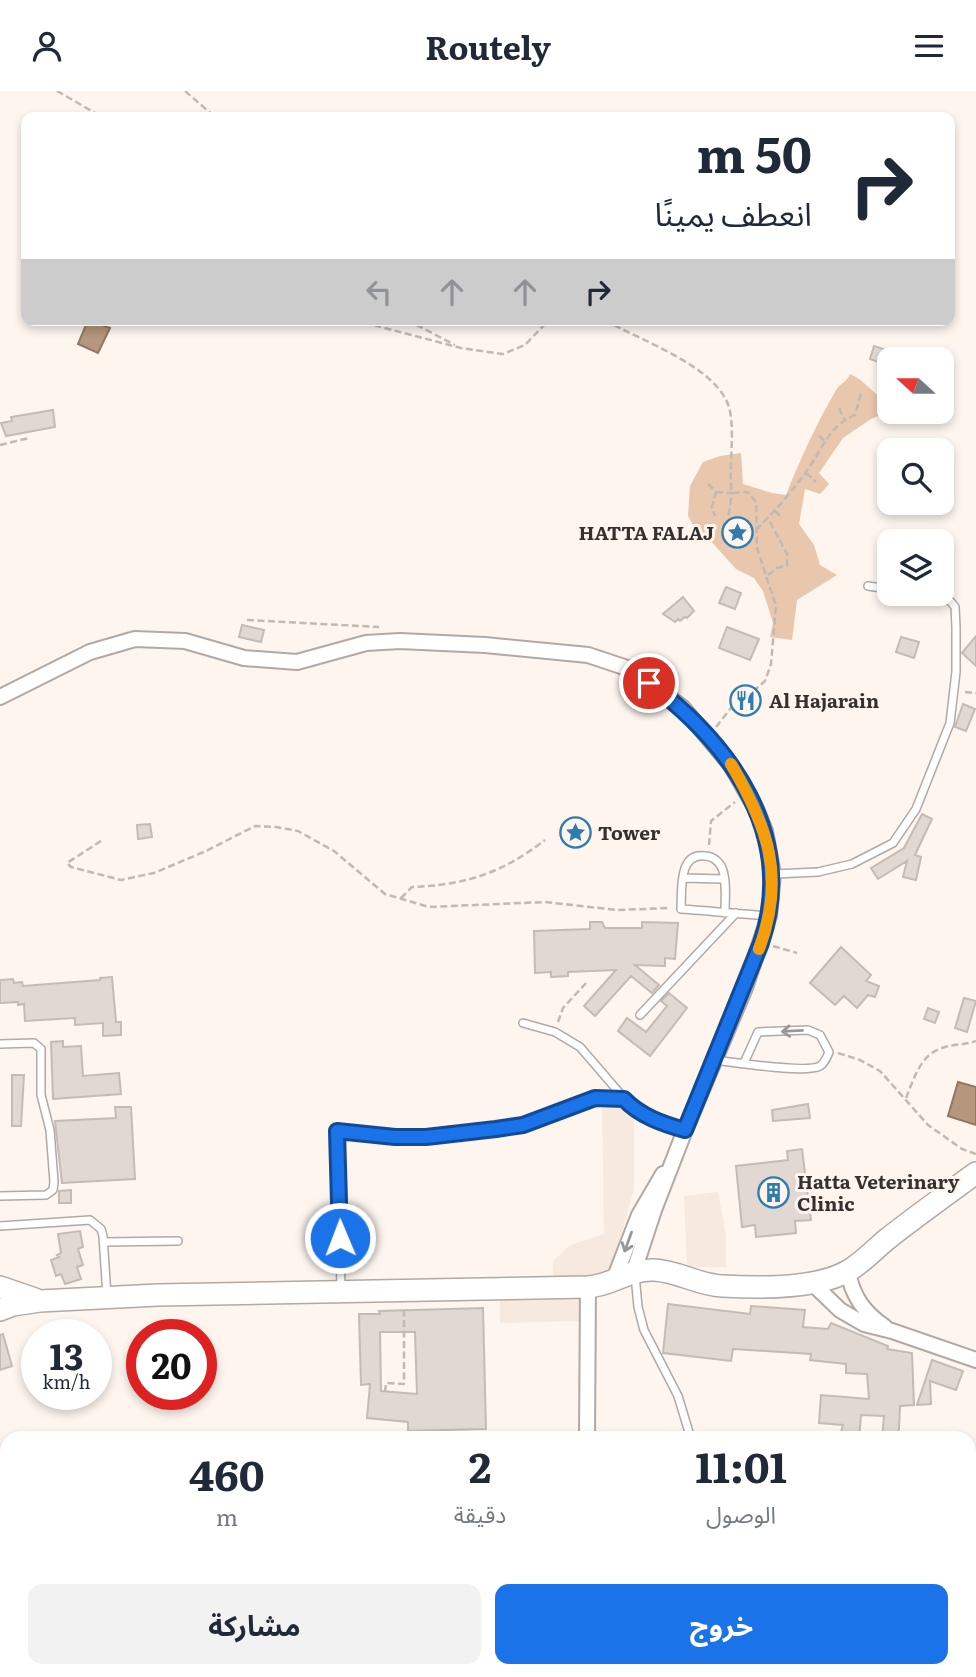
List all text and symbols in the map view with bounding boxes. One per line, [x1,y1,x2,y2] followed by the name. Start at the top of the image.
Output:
[425,22,551,70] text: Routely
[28,27,66,65] icon: person
[910,27,948,65] icon: menu
[696,115,812,188] text: 50 m
[836,140,927,231] icon: right
[655,188,812,236] text: انعطف يمينًا
[360,273,398,311] icon: left
[433,273,471,311] icon: ahead
[506,273,544,311] icon: ahead
[579,273,617,311] icon: right
[877,347,954,423] north arrow
[877,347,954,606] map controls
[877,438,954,515] button: search
[720,516,754,550] place icon: HATTA FALAJ
[579,518,714,546] place label: HATTA FALAJ
[877,529,954,606] button: layers
[619,653,679,713] pin
[630,664,668,702] icon: arrive
[729,684,763,718] restaurant icon: Al Hajarain
[769,686,879,714] place label: Al Hajarain
[558,816,592,850] place icon: Tower
[598,818,661,846] place label: Tower
[781,1024,804,1037] one-way arrow
[797,1167,960,1217] place label: Hatta Veterinary Clinic
[757,1176,791,1210] building icon: Hatta Veterinary Clinic
[303,1201,377,1275] position arrow
[621,1230,633,1252] one-way arrow
[126,1319,217,1410] speed limit sign: 20
[49,1329,84,1381] text: 13
[43,1368,90,1395] text: km/h
[469,1434,491,1496] text: 2
[695,1434,787,1496] text: 11:01
[189,1442,265,1504] text: 460
[454,1496,506,1530] text: دقيقة
[706,1496,776,1530] text: الوصول
[216,1499,238,1533] text: m
[28,1584,481,1664] button: مشاركة
[495,1584,948,1664] button: خروج

